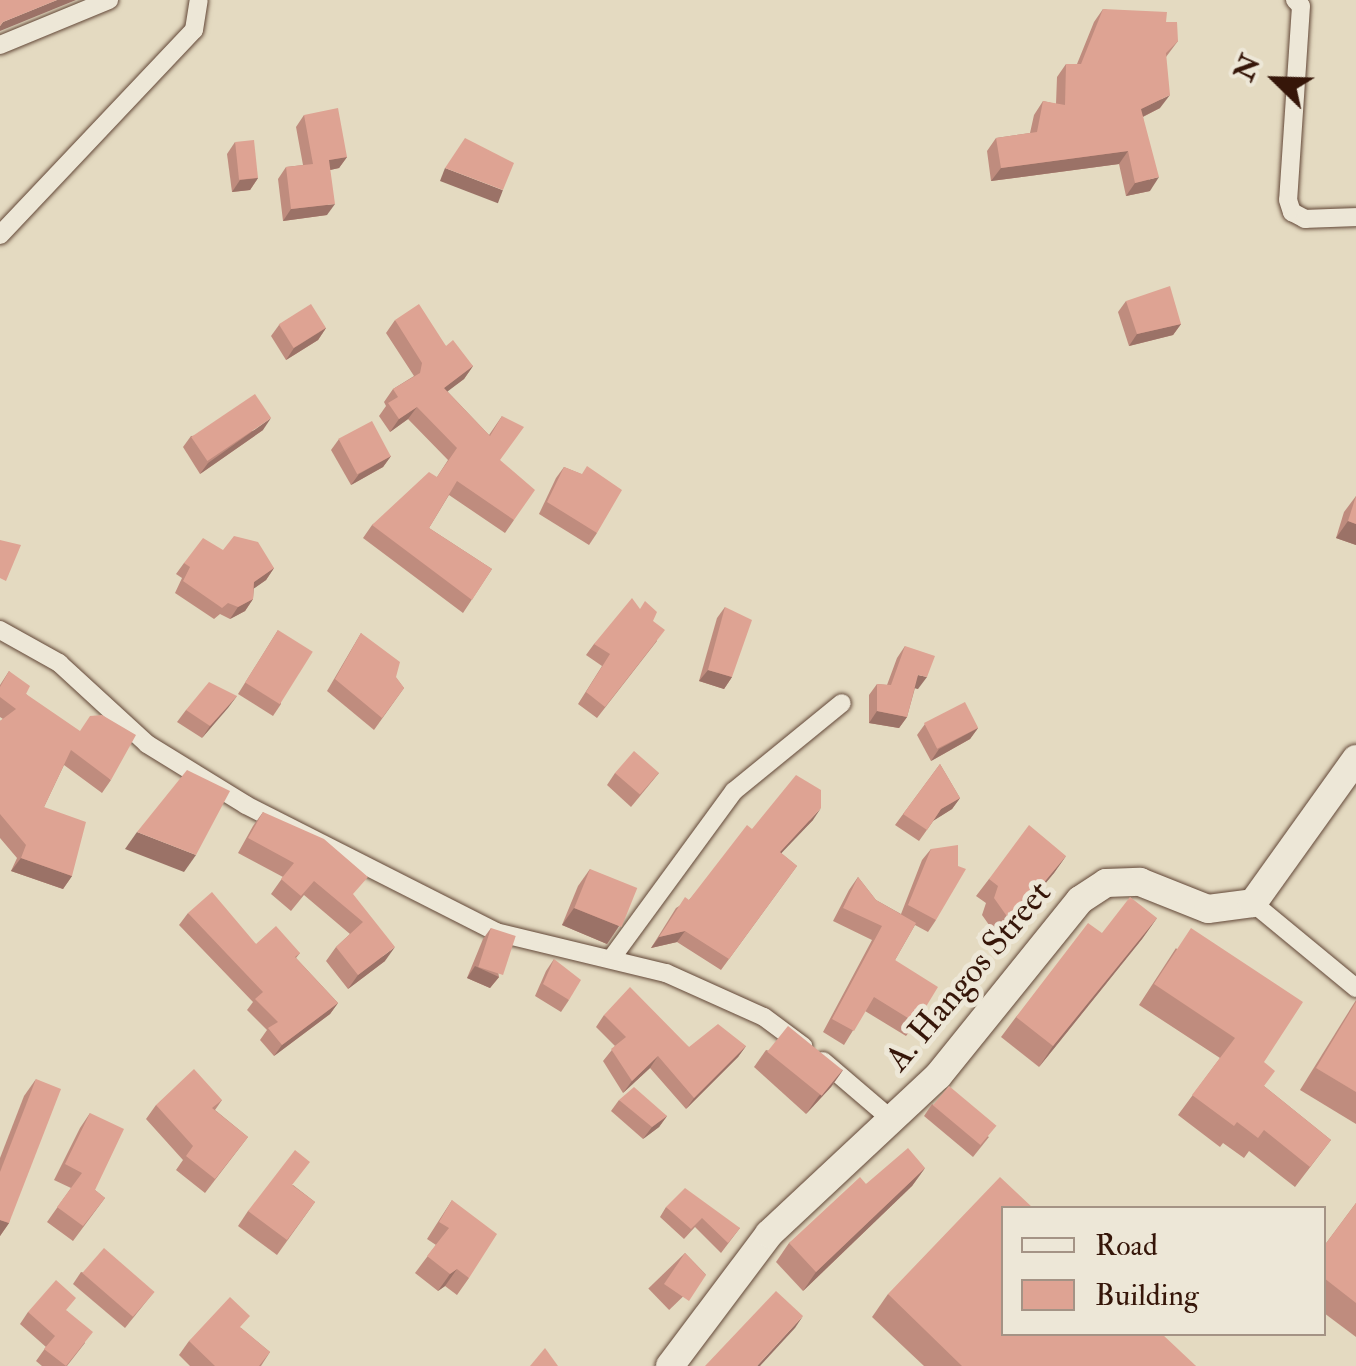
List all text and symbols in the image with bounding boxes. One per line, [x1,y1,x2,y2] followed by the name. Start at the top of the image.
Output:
[1226,30,1326,130] north arrow
[1227,50,1269,86] text: N
[876,872,1060,1080] street label: A. Hangos Street
[1001,1206,1326,1336] legend
[1095,1227,1158,1264] text: Road
[1095,1277,1199,1314] text: Building

